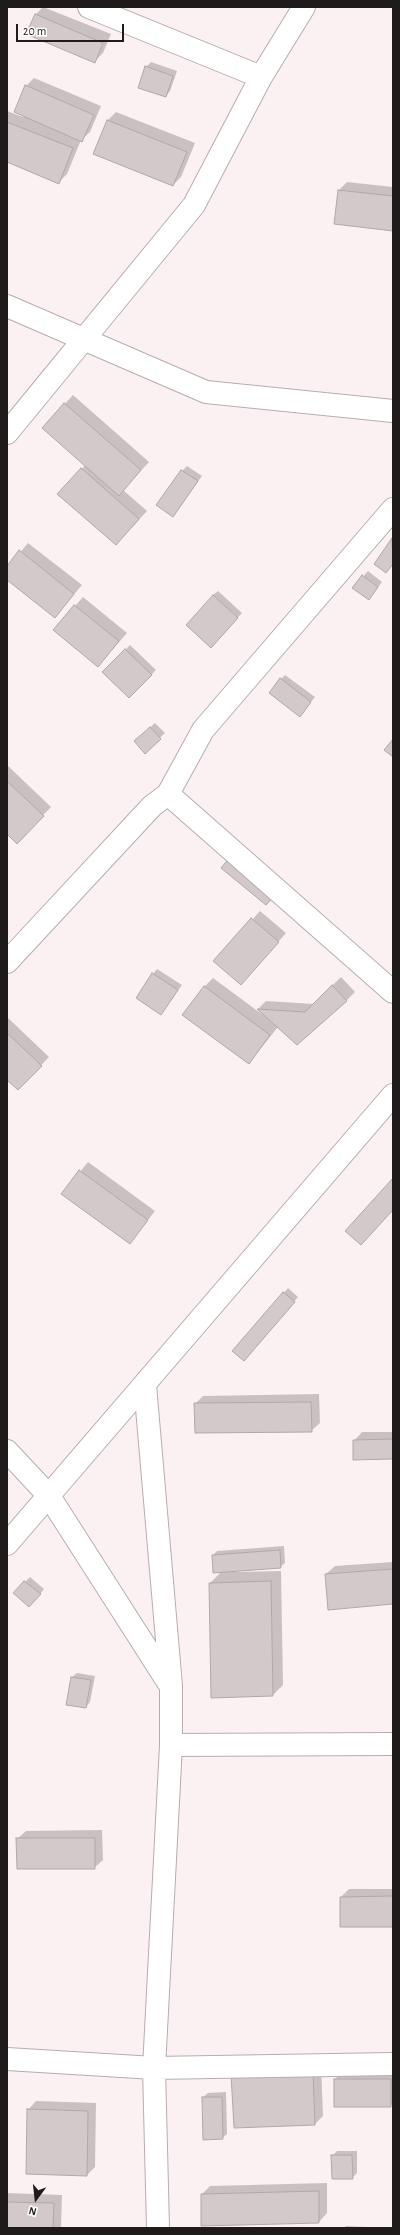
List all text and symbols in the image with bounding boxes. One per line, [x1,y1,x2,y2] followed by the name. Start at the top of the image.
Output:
[18,16,126,42] scale bar
[23,25,46,37] text: 20 m
[16,2179,56,2219] north arrow
[28,2205,38,2217] text: N

